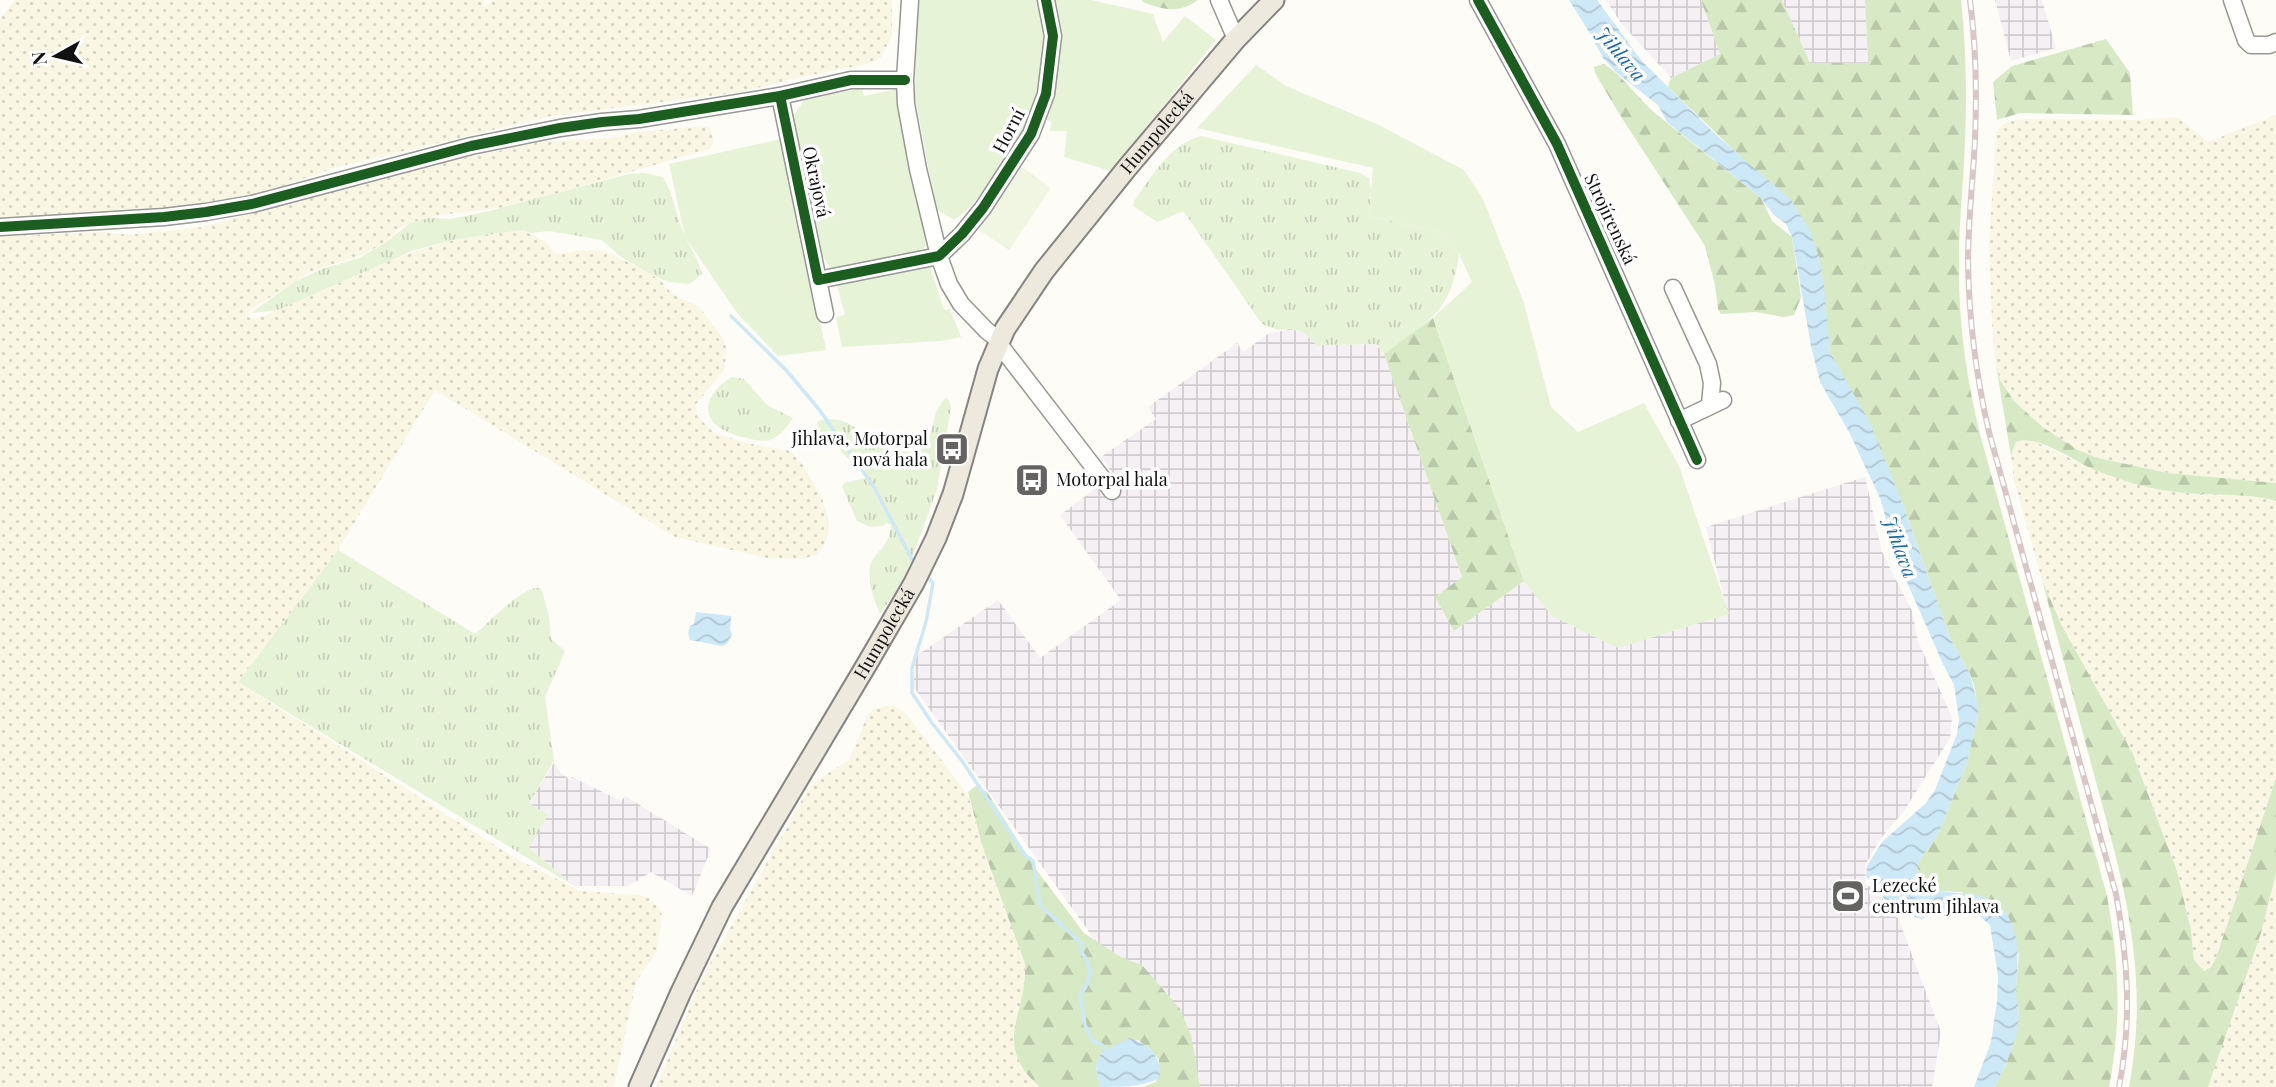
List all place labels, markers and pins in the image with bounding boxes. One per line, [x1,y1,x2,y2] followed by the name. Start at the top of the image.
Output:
[790,426,928,471] place label: Jihlava, Motorpal nová hala
[933,430,971,468] bus stop icon: Jihlava, Motorpal nová hala
[1013,461,1051,499] bus stop icon: Motorpal hala
[1056,467,1168,491] place label: Motorpal hala
[1872,873,1999,918] place label: Lezecké centrum Jihlava
[1829,877,1867,915] sports icon: Lezecké centrum Jihlava

